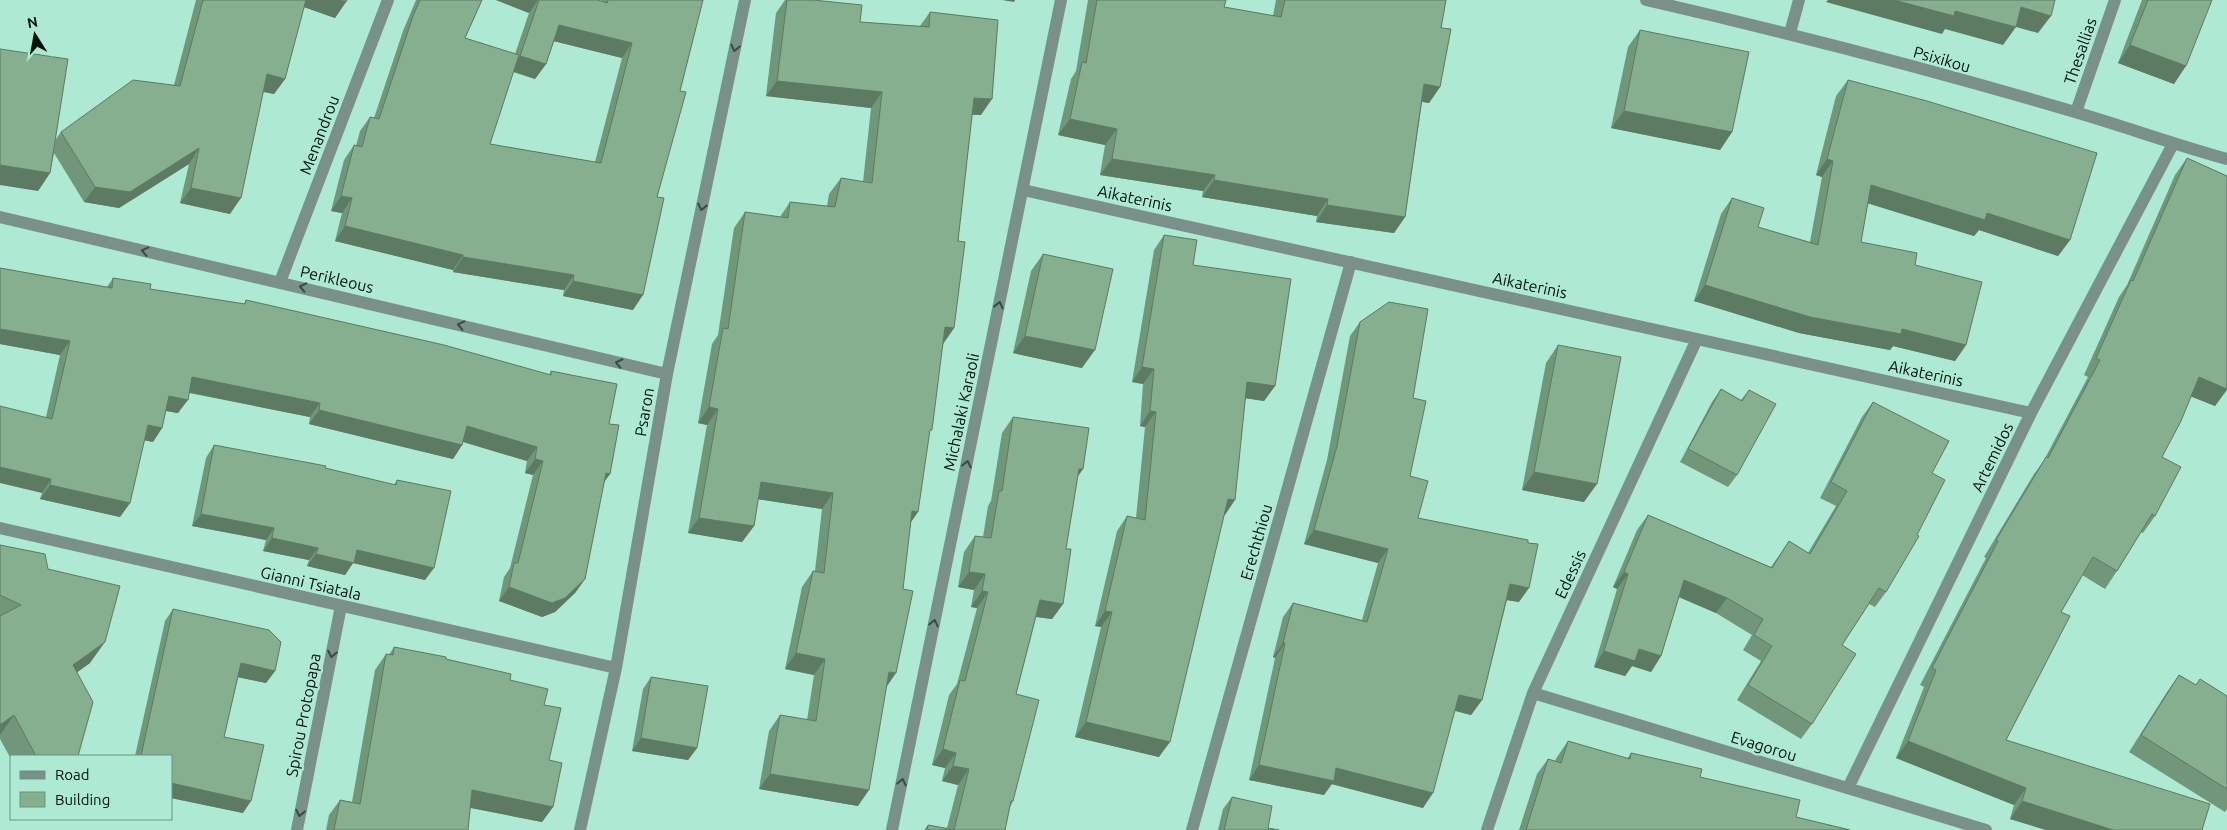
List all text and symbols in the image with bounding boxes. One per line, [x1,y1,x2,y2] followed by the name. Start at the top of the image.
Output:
[10,10,60,60] north arrow
[26,13,39,31] text: N
[2060,15,2100,87] street label: Thesallias
[1911,42,1973,76] street label: Psixikou
[730,43,741,52] one-way arrow
[296,93,342,177] street label: Menandrou
[1096,181,1174,215] street label: Aikaterinis
[697,202,707,211] one-way arrow
[140,246,149,257] one-way arrow
[299,262,375,296] street label: Perikleous
[1491,268,1569,302] street label: Aikaterinis
[299,282,308,293] one-way arrow
[993,300,1004,309] one-way arrow
[457,320,466,331] one-way arrow
[940,351,982,473] street label: Michalaki Karaoli
[1887,356,1965,390] street label: Aikaterinis
[615,358,624,369] one-way arrow
[631,386,657,438] street label: Psaron
[1967,419,2017,495] street label: Artemidos
[961,459,971,468] one-way arrow
[1237,502,1275,582] street label: Erechthiou
[1551,547,1589,601] street label: Edessis
[259,563,363,603] street label: Gianni Tsiatala
[928,619,939,627] one-way arrow
[327,650,338,658] one-way arrow
[282,652,324,778] street label: Spirou Protopapa
[1729,727,1799,765] street label: Evagorou
[10,755,172,820] legend
[55,766,90,783] text: Road
[896,778,906,787] one-way arrow
[55,791,110,808] text: Building
[295,809,306,818] one-way arrow

